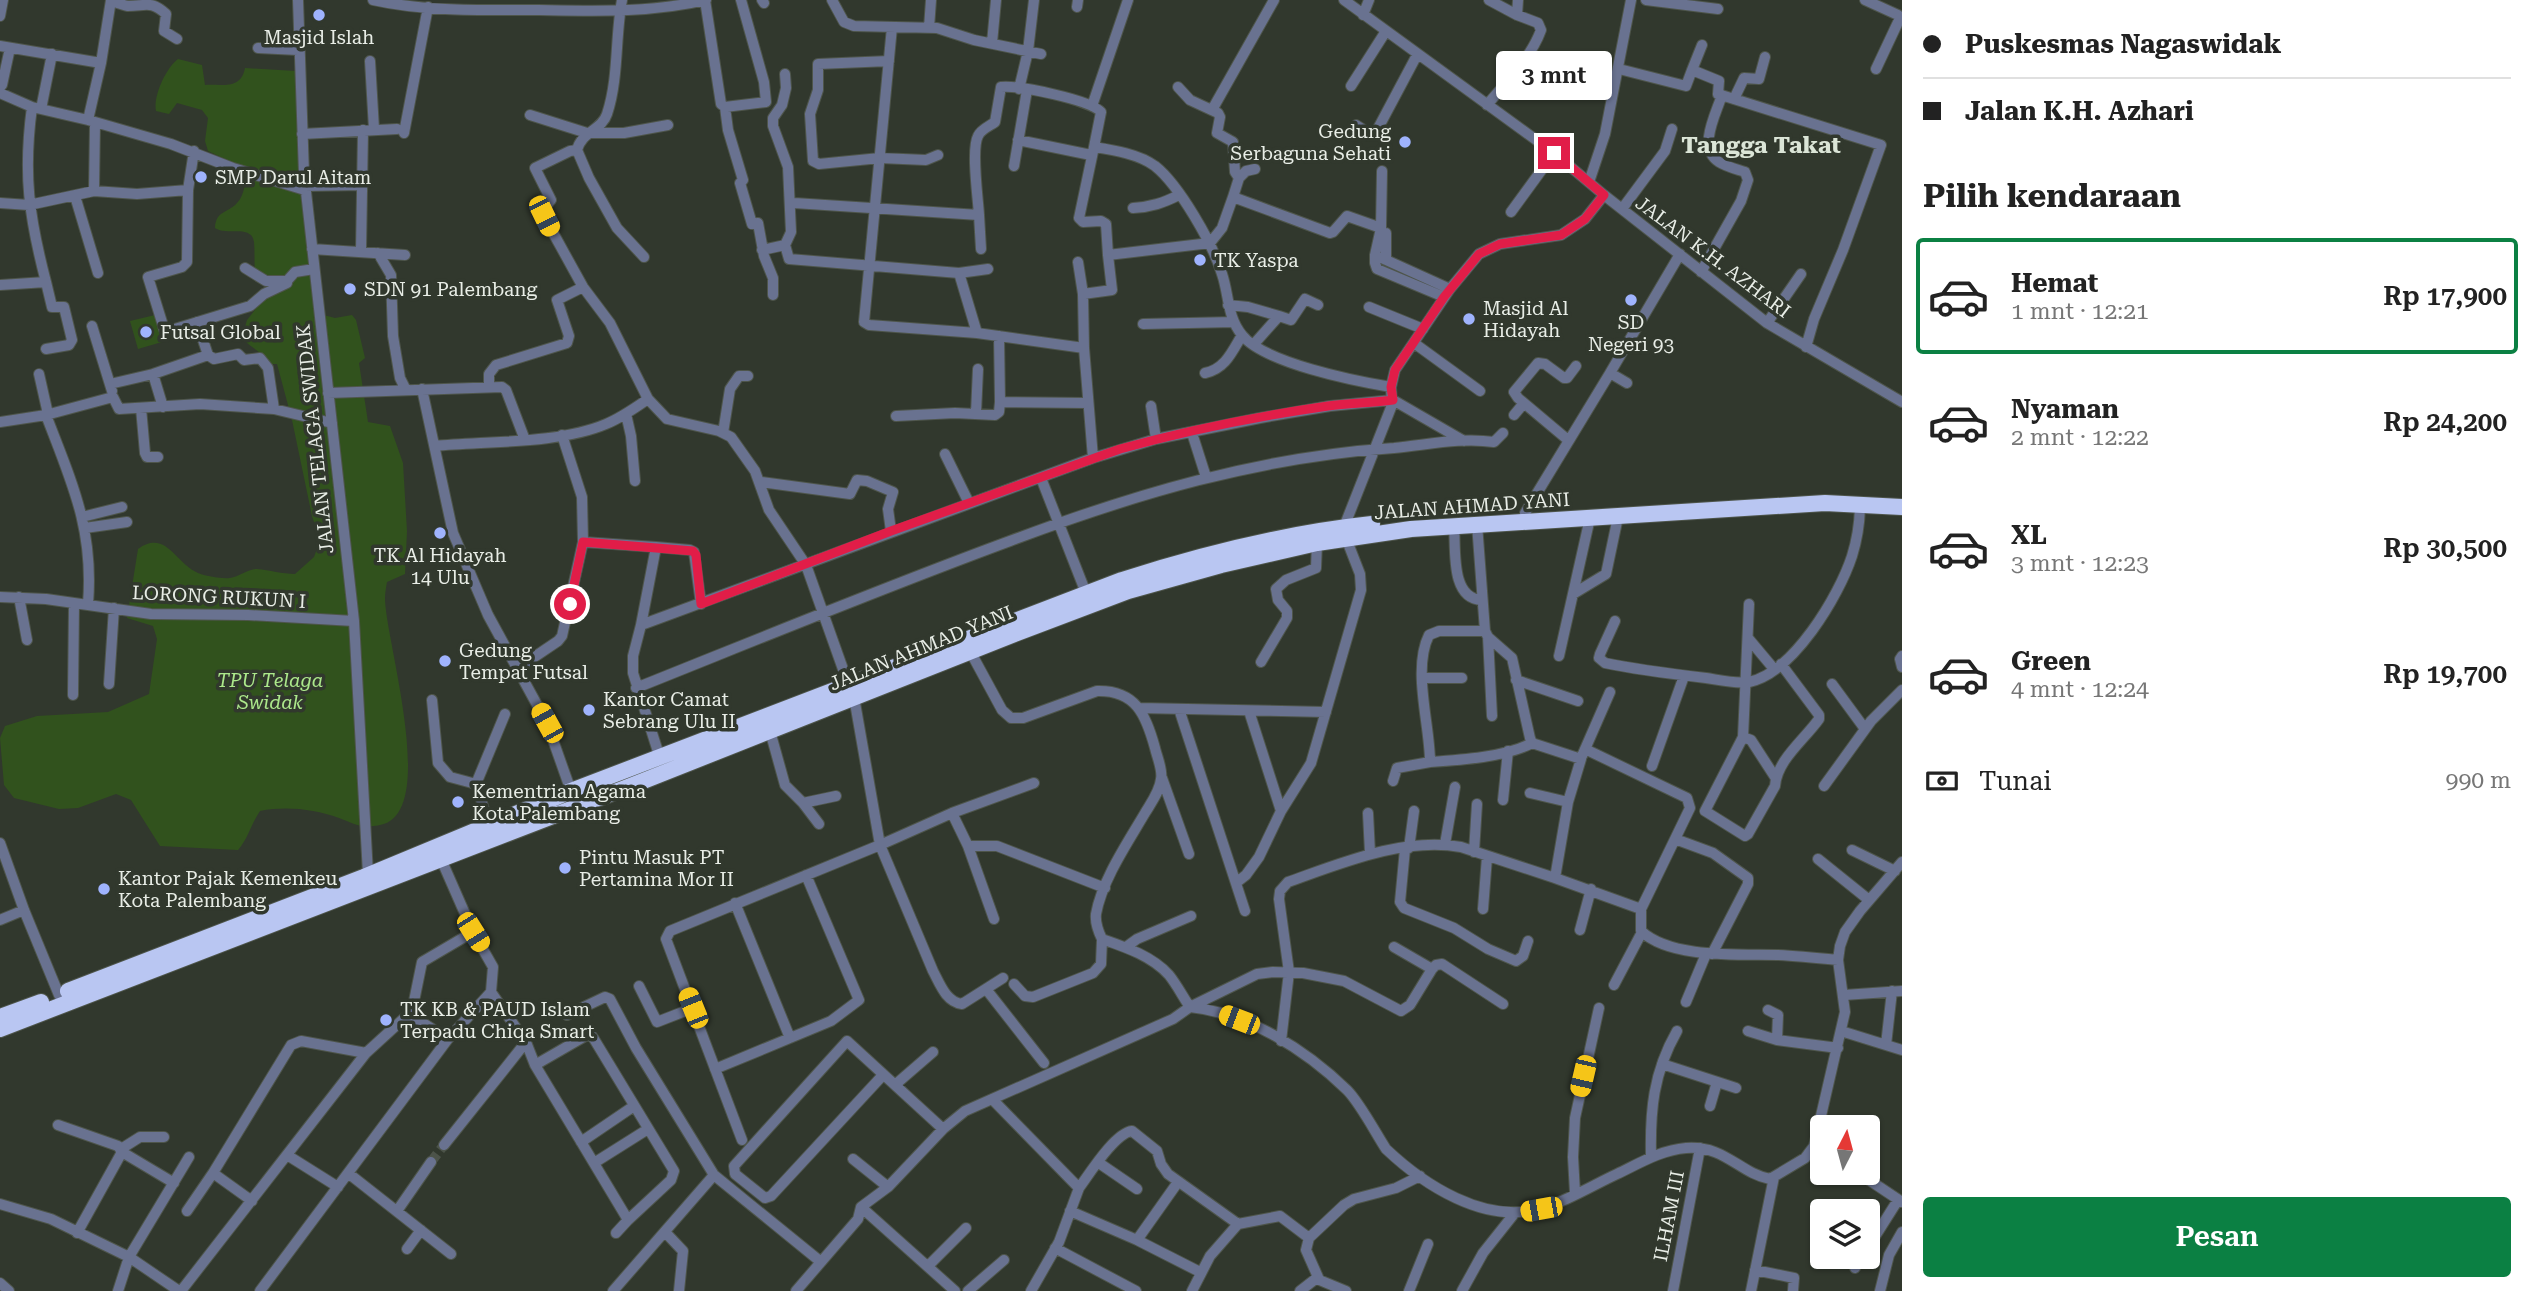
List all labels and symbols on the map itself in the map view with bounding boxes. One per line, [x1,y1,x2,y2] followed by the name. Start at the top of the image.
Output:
[311,7,327,23] marker: Masjid Islah
[264,26,374,49] place label: Masjid Islah
[1496,52,1612,100] callout: 3 mnt
[1230,120,1391,165] place label: Gedung Serbaguna Sehati
[1681,132,1841,159] district label: Tangga Takat
[1397,134,1413,150] marker: Gedung Serbaguna Sehati
[1538,137,1570,169] route end
[215,166,371,189] place label: SMP Darul Aitam
[193,169,209,185] marker: SMP Darul Aitam
[1631,191,1795,323] street label: JALAN K.H. AZHARI
[526,193,563,239] car
[1214,249,1299,272] place label: TK Yaspa
[1192,252,1208,268] marker: TK Yaspa
[364,278,538,301] place label: SDN 91 Palembang
[342,281,358,297] marker: SDN 91 Palembang
[1623,292,1639,308] marker: SD Negeri 93
[1483,297,1569,342] place label: Masjid Al Hidayah
[1461,311,1477,327] marker: Masjid Al Hidayah
[1588,311,1674,356] place label: SD Negeri 93
[160,321,281,344] place label: Futsal Global
[291,323,338,555] street label: JALAN TELAGA SWIDAK
[138,324,154,340] marker: Futsal Global
[1373,488,1571,524] street label: JALAN AHMAD YANI
[432,525,448,541] marker: TK Al Hidayah 14 Ulu
[374,544,506,589] place label: TK Al Hidayah 14 Ulu
[132,581,306,613] street label: LORONG RUKUN I
[554,588,586,620] route start
[826,601,1016,695] street label: JALAN AHMAD YANI
[459,639,588,684] place label: Gedung Tempat Futsal
[437,653,453,669] marker: Gedung Tempat Futsal
[217,669,323,714] park label: TPU Telaga Swidak
[603,688,736,733] place label: Kantor Camat Sebrang Ulu II
[528,700,567,746] car
[581,702,597,718] marker: Kantor Camat Sebrang Ulu II
[472,780,647,825] place label: Kementrian Agama Kota Palembang
[450,794,466,810] marker: Kementrian Agama Kota Palembang
[579,846,734,891] place label: Pintu Masuk PT Pertamina Mor II
[557,860,573,876] marker: Pintu Masuk PT Pertamina Mor II
[118,867,338,912] place label: Kantor Pajak Kemenkeu Kota Palembang
[96,881,112,897] marker: Kantor Pajak Kemenkeu Kota Palembang
[453,909,494,955] car
[676,985,711,1031] car
[400,998,594,1043] place label: TK KB & PAUD Islam Terpadu Chiqa Smart
[1216,1003,1263,1037] car
[378,1012,394,1028] marker: TK KB & PAUD Islam Terpadu Chiqa Smart
[1569,1053,1598,1099] car
[1810,1115,1880,1185] north arrow
[1649,1169,1689,1263] street label: ILHAM III
[1519,1195,1564,1223] car

